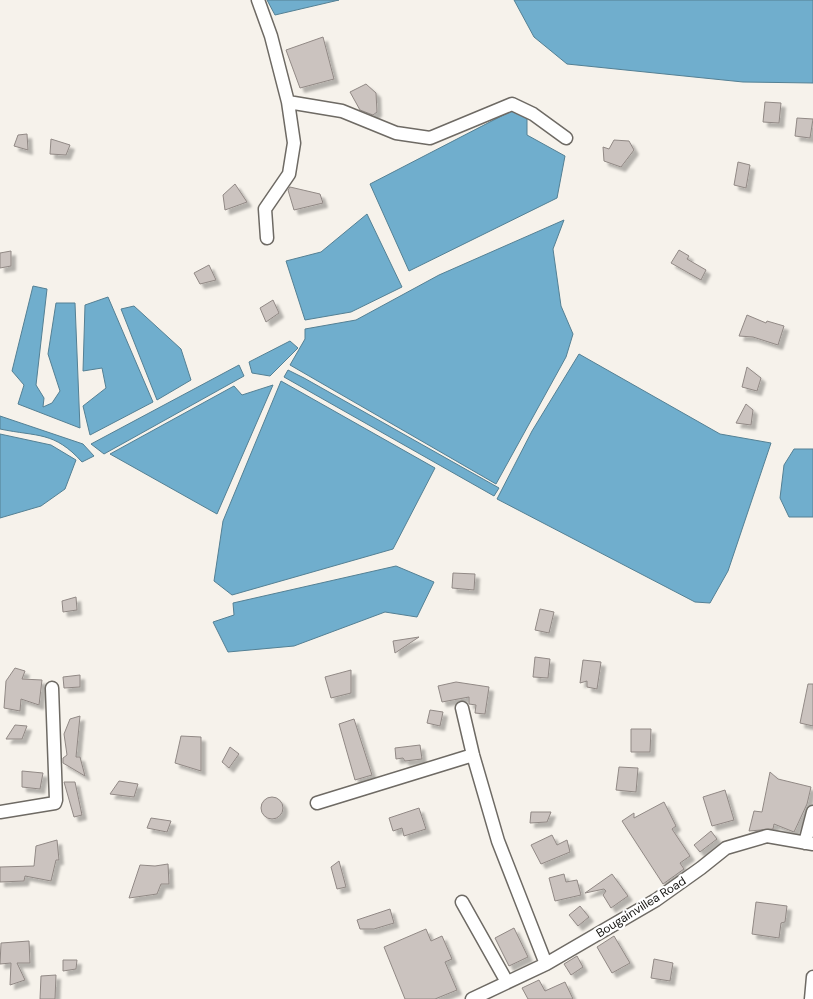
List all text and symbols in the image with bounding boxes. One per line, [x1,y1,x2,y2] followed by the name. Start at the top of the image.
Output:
[593,873,689,941] street label: Bougainvillea Road

